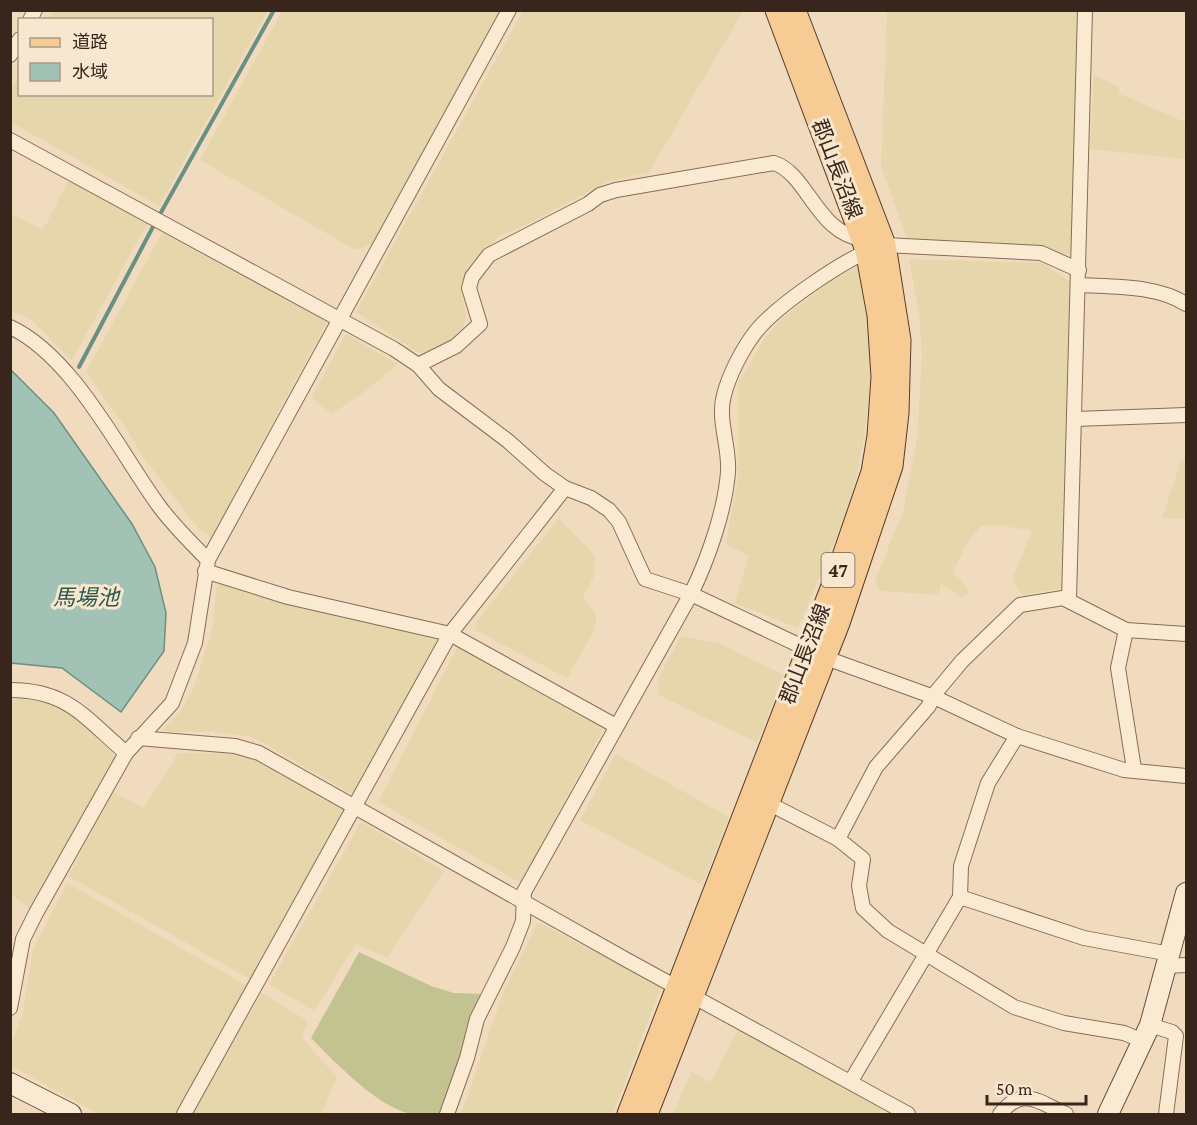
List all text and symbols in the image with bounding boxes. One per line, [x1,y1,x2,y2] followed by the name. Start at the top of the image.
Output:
[18,18,213,96] legend
[72,32,108,52] text: 道路
[72,62,108,82] text: 水域
[807,116,867,222] street label: 郡山長沼線
[822,553,854,587] road number: 47
[53,585,121,610] water label: 馬場池
[775,601,835,707] street label: 郡山長沼線
[987,1068,1086,1106] scale bar
[996,1079,1033,1099] text: 50 m

